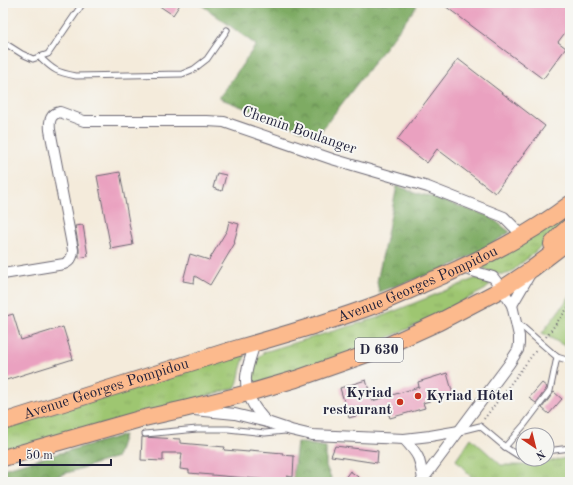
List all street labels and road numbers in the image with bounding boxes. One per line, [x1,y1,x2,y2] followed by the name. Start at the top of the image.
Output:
[240,104,358,158] street label: Chemin Boulanger
[335,244,500,325] street label: Avenue Georges Pompidou
[355,338,403,362] road number: D 630
[21,356,191,423] street label: Avenue Georges Pompidou

